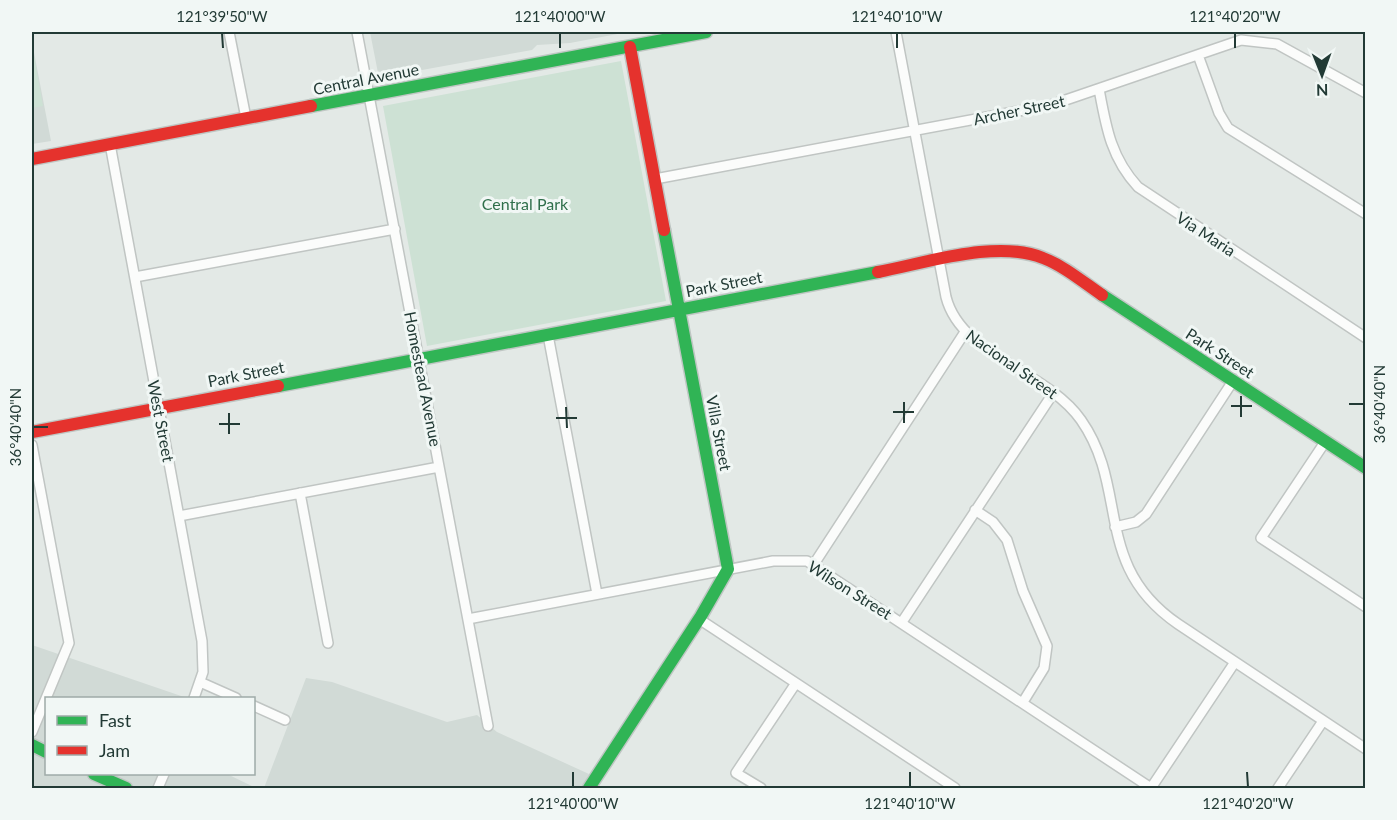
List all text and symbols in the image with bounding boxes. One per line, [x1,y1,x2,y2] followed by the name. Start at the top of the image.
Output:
[176,7,268,25] text: 121°39'50"W
[514,7,606,25] text: 121°40'00"W
[851,7,943,25] text: 121°40'10"W
[1189,7,1281,25] text: 121°40'20"W
[1292,45,1352,105] north arrow
[311,59,420,98] street label: Central Avenue
[1316,81,1329,100] text: N
[971,90,1067,128] street label: Archer Street
[482,194,569,213] park label: Central Park
[1173,207,1240,260] street label: Via Maria
[684,267,764,300] street label: Park Street
[401,310,446,448] street label: Homestead Avenue
[1183,324,1258,382] street label: Park Street
[963,325,1062,402] street label: Nacional Street
[206,357,286,390] street label: Park Street
[1370,365,1388,443] text: 36°40'40"N
[144,378,179,464] street label: West Street
[6,388,24,466] text: 36°40'40"N
[703,394,736,472] street label: Villa Street
[805,556,896,623] street label: Wilson Street
[45,697,255,775] legend
[99,709,132,731] text: Fast
[99,739,130,761] text: Jam
[527,794,619,812] text: 121°40'00"W
[864,794,956,812] text: 121°40'10"W
[1202,794,1294,812] text: 121°40'20"W

